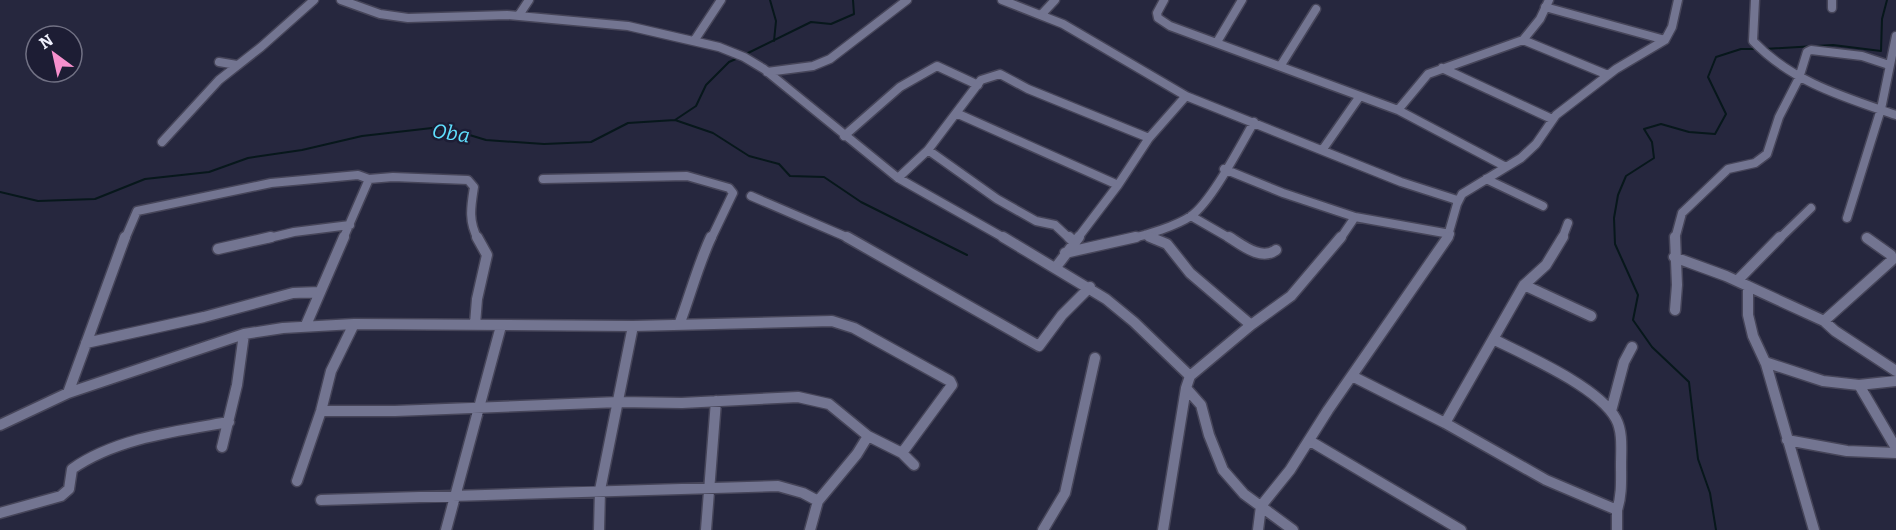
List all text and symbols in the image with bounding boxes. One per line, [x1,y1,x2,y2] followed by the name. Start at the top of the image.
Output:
[24,24,84,84] north arrow
[36,31,56,53] text: N
[431,118,471,148] water label: Oba

